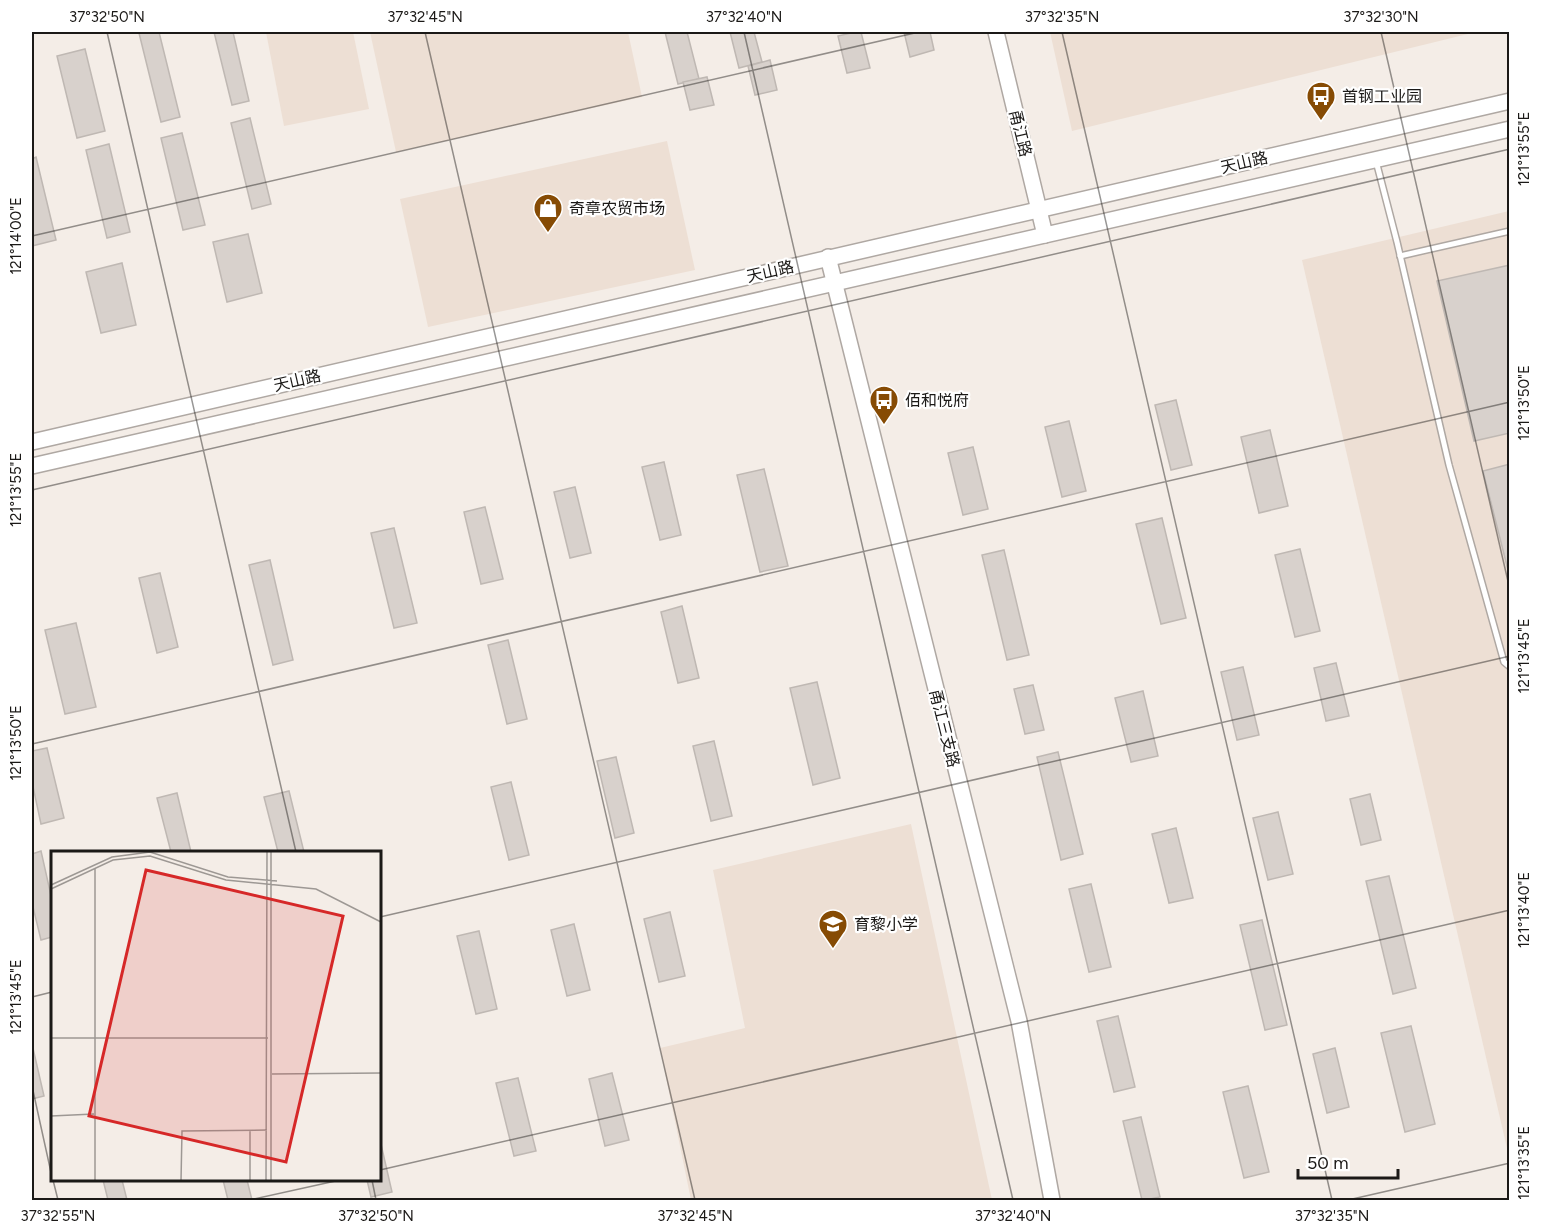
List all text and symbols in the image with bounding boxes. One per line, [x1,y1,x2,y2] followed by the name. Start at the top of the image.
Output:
[69,8,145,26] text: 37°32'50"N
[387,8,463,26] text: 37°32'45"N
[706,8,782,26] text: 37°32'40"N
[1025,8,1099,26] text: 37°32'35"N
[1343,8,1419,26] text: 37°32'30"N
[1305,80,1337,122] bus stop icon: 首钢工业园
[1342,87,1422,106] place label: 首钢工业园
[1005,108,1036,159] street label: 甬江路
[1515,112,1533,186] text: 121°13'55"E
[1219,148,1270,177] street label: 天山路
[532,192,564,234] shop icon: 奇章农贸市场
[7,197,25,275] text: 121°14'00"E
[569,199,665,218] place label: 奇章农贸市场
[745,257,796,286] street label: 天山路
[1515,365,1533,441] text: 121°13'50"E
[272,366,323,395] street label: 天山路
[868,384,900,426] bus stop icon: 佰和悦府
[905,391,969,410] place label: 佰和悦府
[7,453,25,527] text: 121°13'55"E
[1515,618,1533,694] text: 121°13'45"E
[926,687,963,769] street label: 甬江三支路
[7,705,25,781] text: 121°13'50"E
[51,851,381,1181] inset map
[1515,872,1533,948] text: 121°13'40"E
[817,908,849,950] school or university icon: 育黎小学
[854,915,918,934] place label: 育黎小学
[7,959,25,1035] text: 121°13'45"E
[1515,1126,1533,1200] text: 121°13'35"E
[1298,1142,1398,1180] scale bar
[1307,1152,1349,1174] text: 50 m
[21,1207,95,1225] text: 37°32'55"N
[338,1207,414,1225] text: 37°32'50"N
[657,1207,733,1225] text: 37°32'45"N
[975,1207,1051,1225] text: 37°32'40"N
[1295,1207,1369,1225] text: 37°32'35"N

